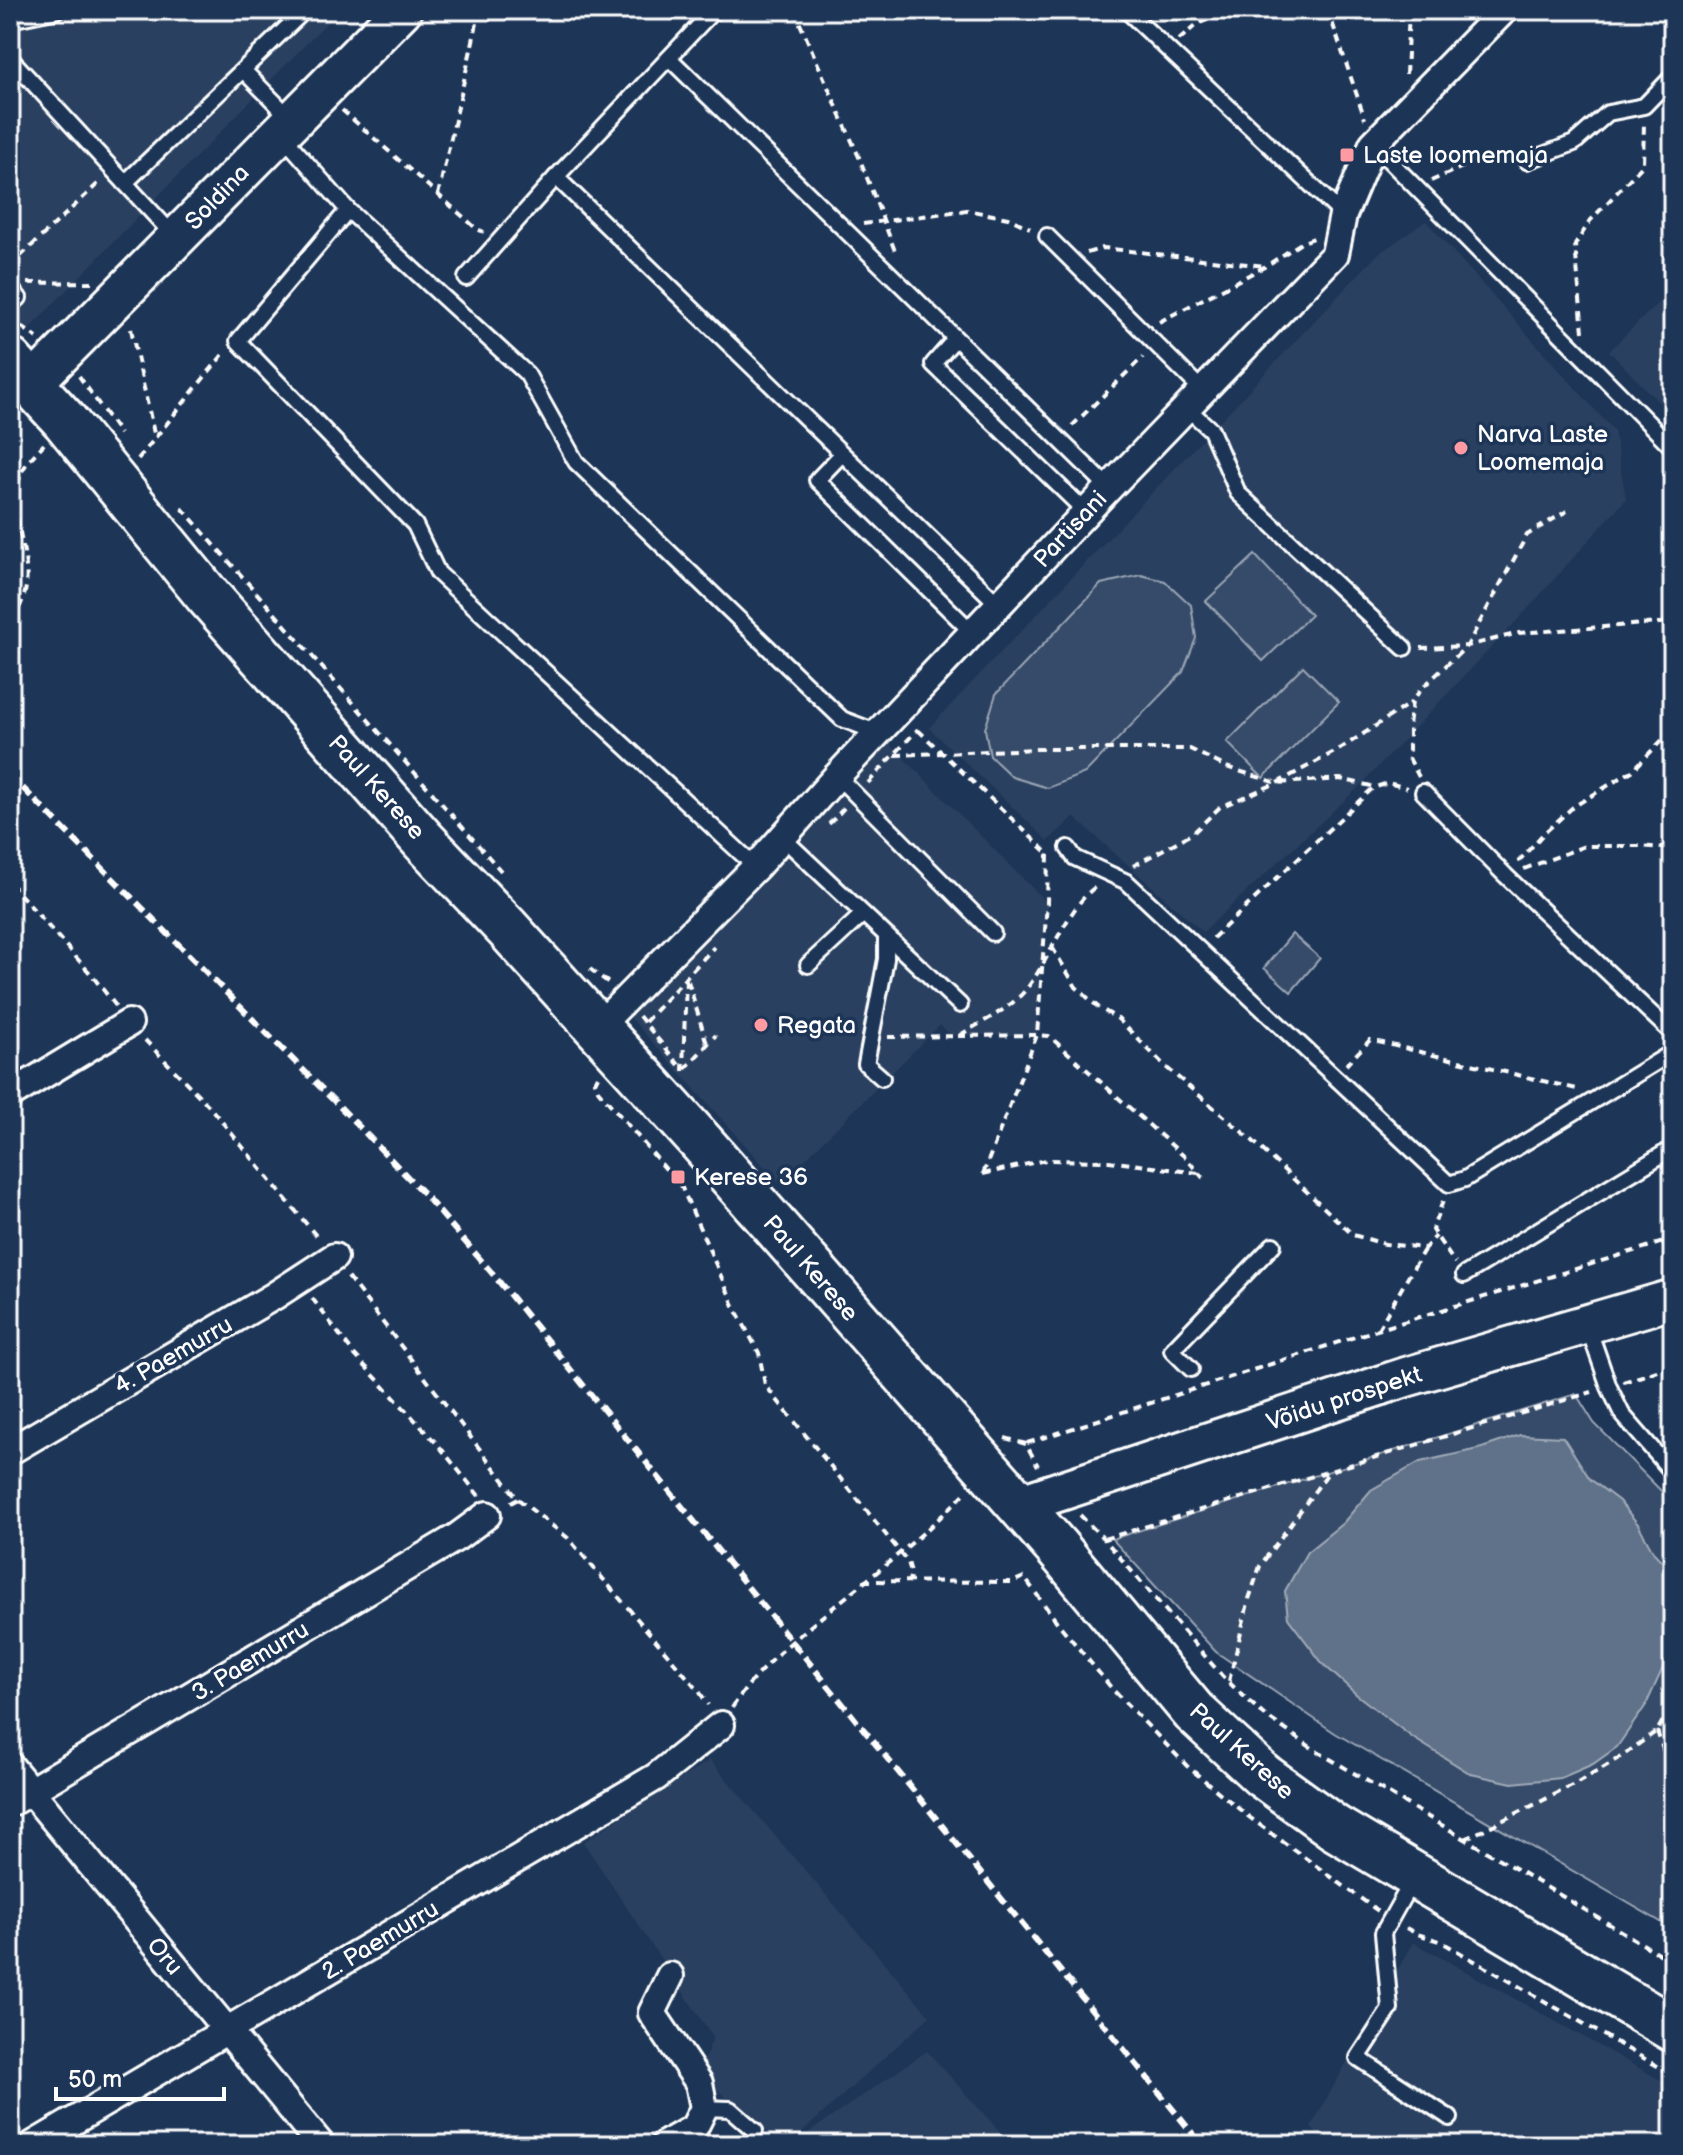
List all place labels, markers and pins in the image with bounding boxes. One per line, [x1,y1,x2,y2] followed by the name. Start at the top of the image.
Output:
[1363,141,1548,170] place label: Laste loomemaja
[1338,146,1356,164] marker: Laste loomemaja
[1477,420,1608,477] place label: Narva Laste Loomemaja
[1452,439,1470,457] marker: Narva Laste Loomemaja
[777,1011,856,1040] place label: Regata
[752,1016,770,1034] marker: Regata
[694,1163,808,1192] place label: Kerese 36
[669,1168,687,1186] marker: Kerese 36

